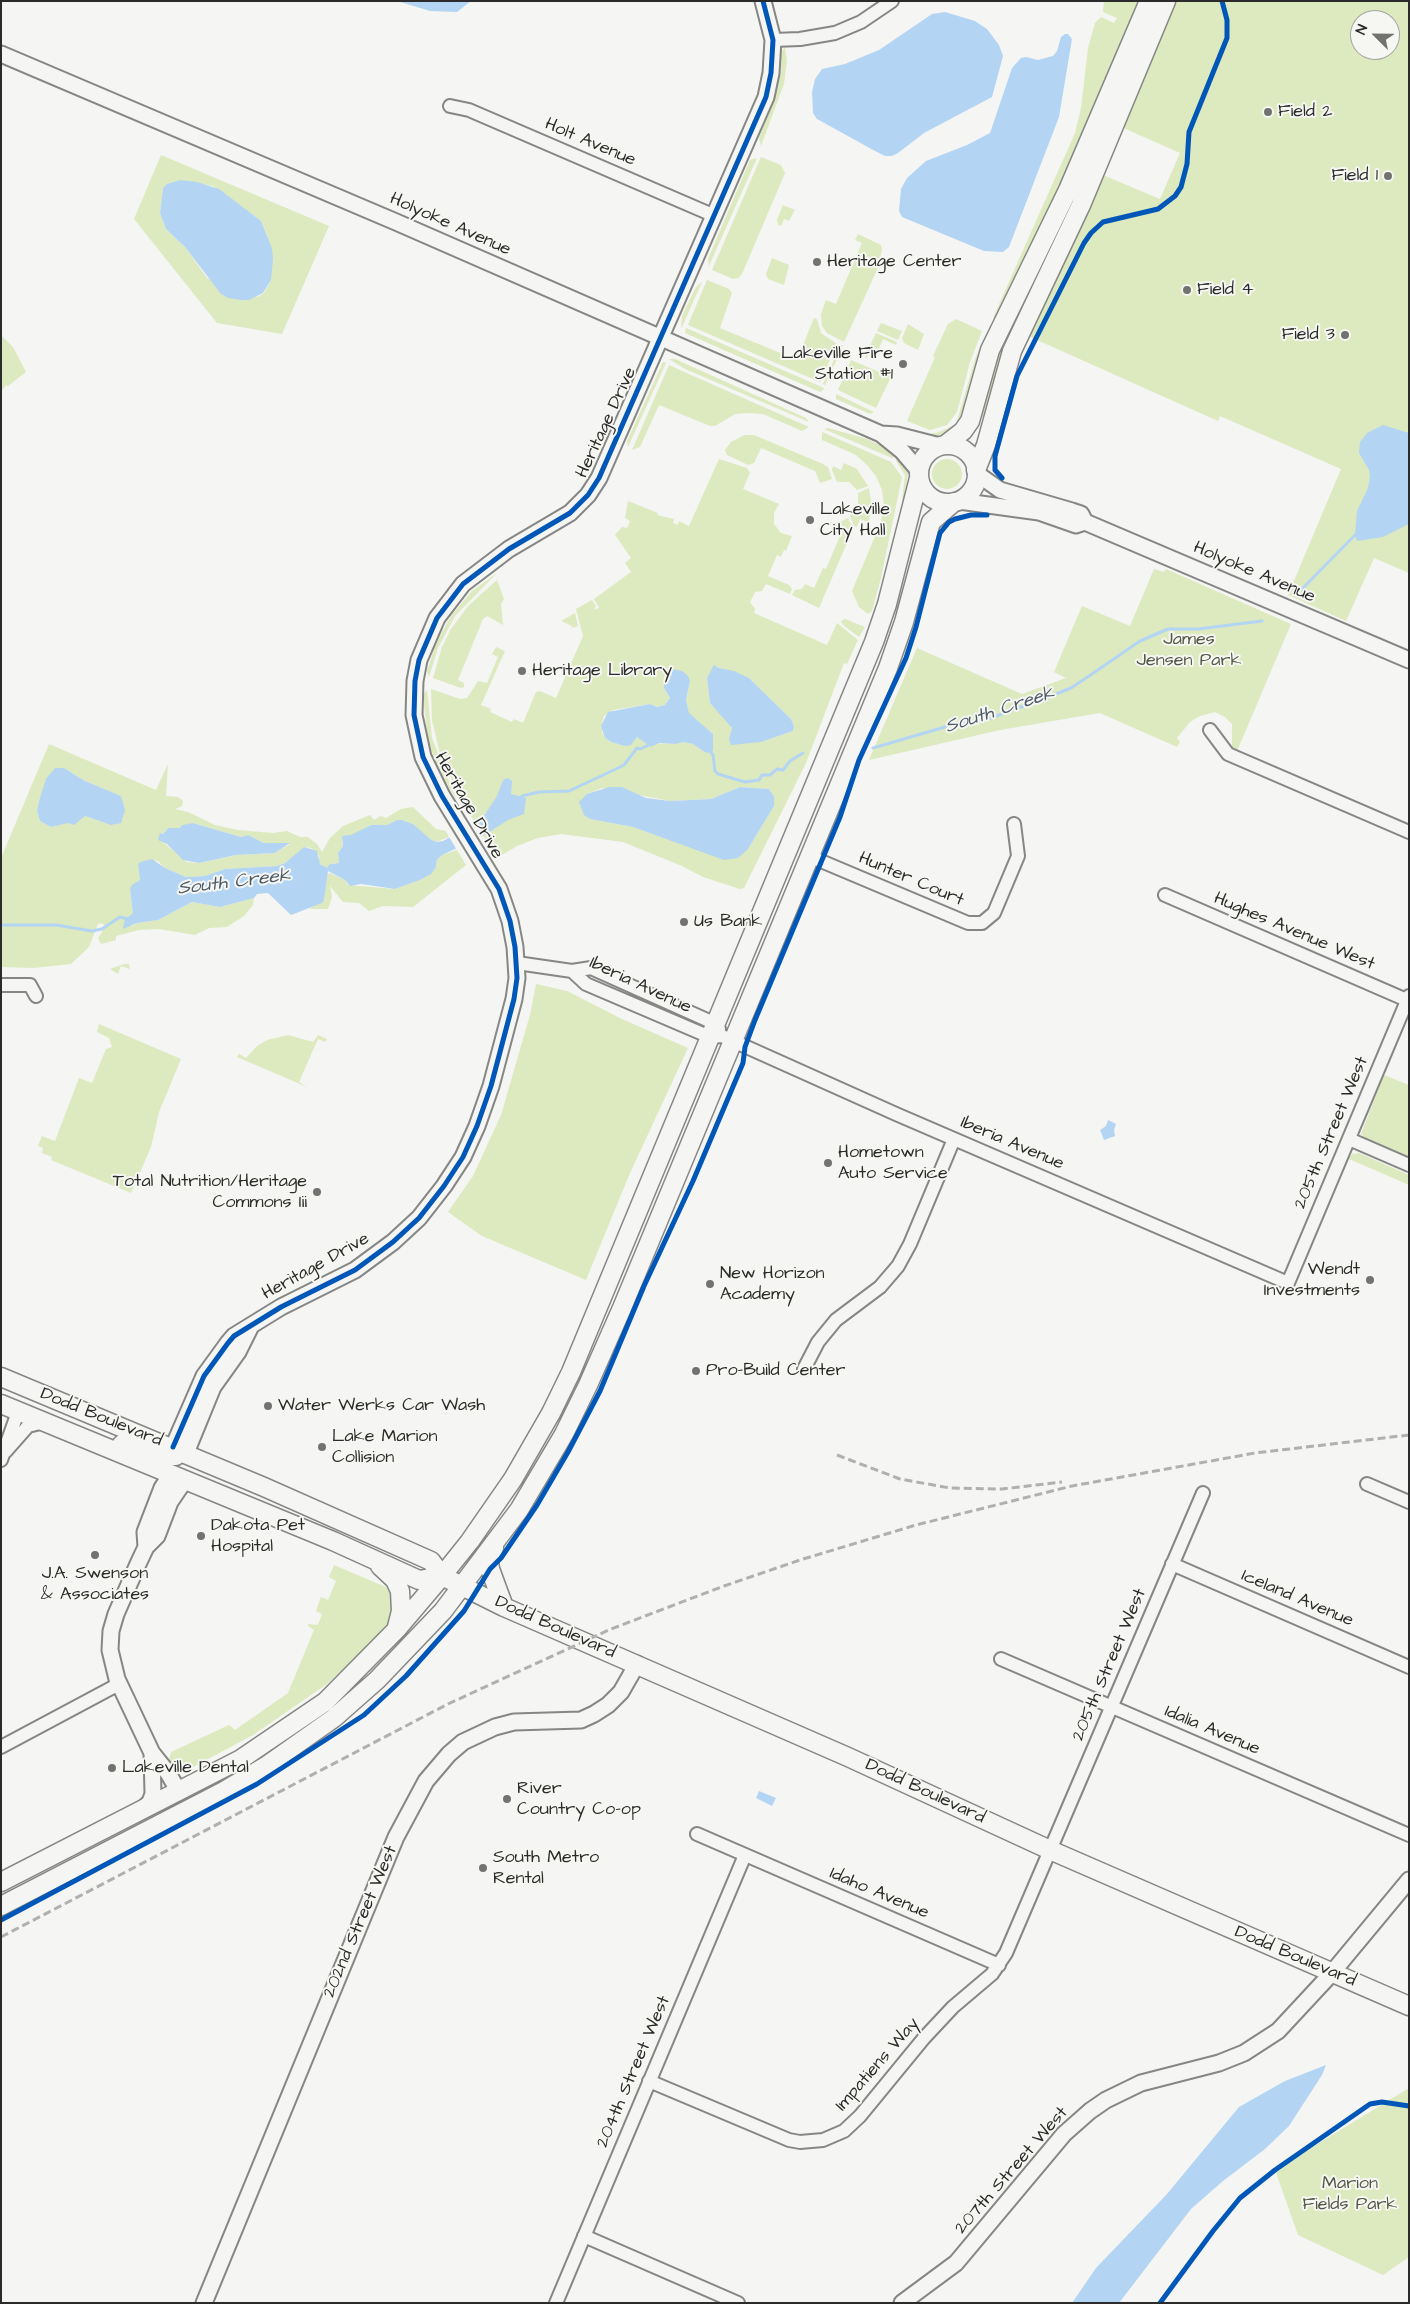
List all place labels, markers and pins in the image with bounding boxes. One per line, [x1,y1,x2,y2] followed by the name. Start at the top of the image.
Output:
[1278,101,1332,123] place label: Field 2
[1262,106,1274,118] marker: Field 2
[1332,165,1378,187] place label: Field 1
[1382,170,1394,182] marker: Field 1
[827,251,961,273] place label: Heritage Center
[811,256,823,268] marker: Heritage Center
[1197,279,1253,301] place label: Field 4
[1181,284,1193,296] marker: Field 4
[1282,324,1335,346] place label: Field 3
[1339,329,1351,341] marker: Field 3
[781,343,893,386] place label: Lakeville Fire Station #1
[897,358,909,370] marker: Lakeville Fire Station #1
[820,499,890,542] place label: Lakeville City Hall
[804,514,816,526] marker: Lakeville City Hall
[532,660,672,682] place label: Heritage Library
[516,665,528,677] marker: Heritage Library
[694,911,762,933] place label: Us Bank
[678,916,690,928] marker: Us Bank
[838,1142,948,1184] place label: Hometown Auto Service
[822,1157,834,1169] marker: Hometown Auto Service
[113,1171,307,1214] place label: Total Nutrition/Heritage Commons Iii
[311,1186,323,1198] marker: Total Nutrition/Heritage Commons Iii
[1264,1259,1360,1302] place label: Wendt Investments
[720,1263,825,1306] place label: New Horizon Academy
[1364,1274,1376,1286] marker: Wendt Investments
[704,1278,716,1290] marker: New Horizon Academy
[706,1360,845,1382] place label: Pro-Build Center
[690,1365,702,1377] marker: Pro-Build Center
[278,1395,485,1417] place label: Water Werks Car Wash
[262,1400,274,1412] marker: Water Werks Car Wash
[332,1426,437,1468] place label: Lake Marion Collision
[316,1441,328,1453] marker: Lake Marion Collision
[211,1515,305,1558] place label: Dakota Pet Hospital
[195,1530,207,1542] marker: Dakota Pet Hospital
[89,1549,101,1561] marker: J.A. Swenson & Associates
[41,1563,149,1606] place label: J.A. Swenson & Associates
[122,1757,249,1779] place label: Lakeville Dental
[106,1762,118,1774] marker: Lakeville Dental
[517,1778,641,1820] place label: River Country Co-op
[501,1793,513,1805] marker: River Country Co-op
[493,1847,599,1890] place label: South Metro Rental
[477,1862,489,1874] marker: South Metro Rental

